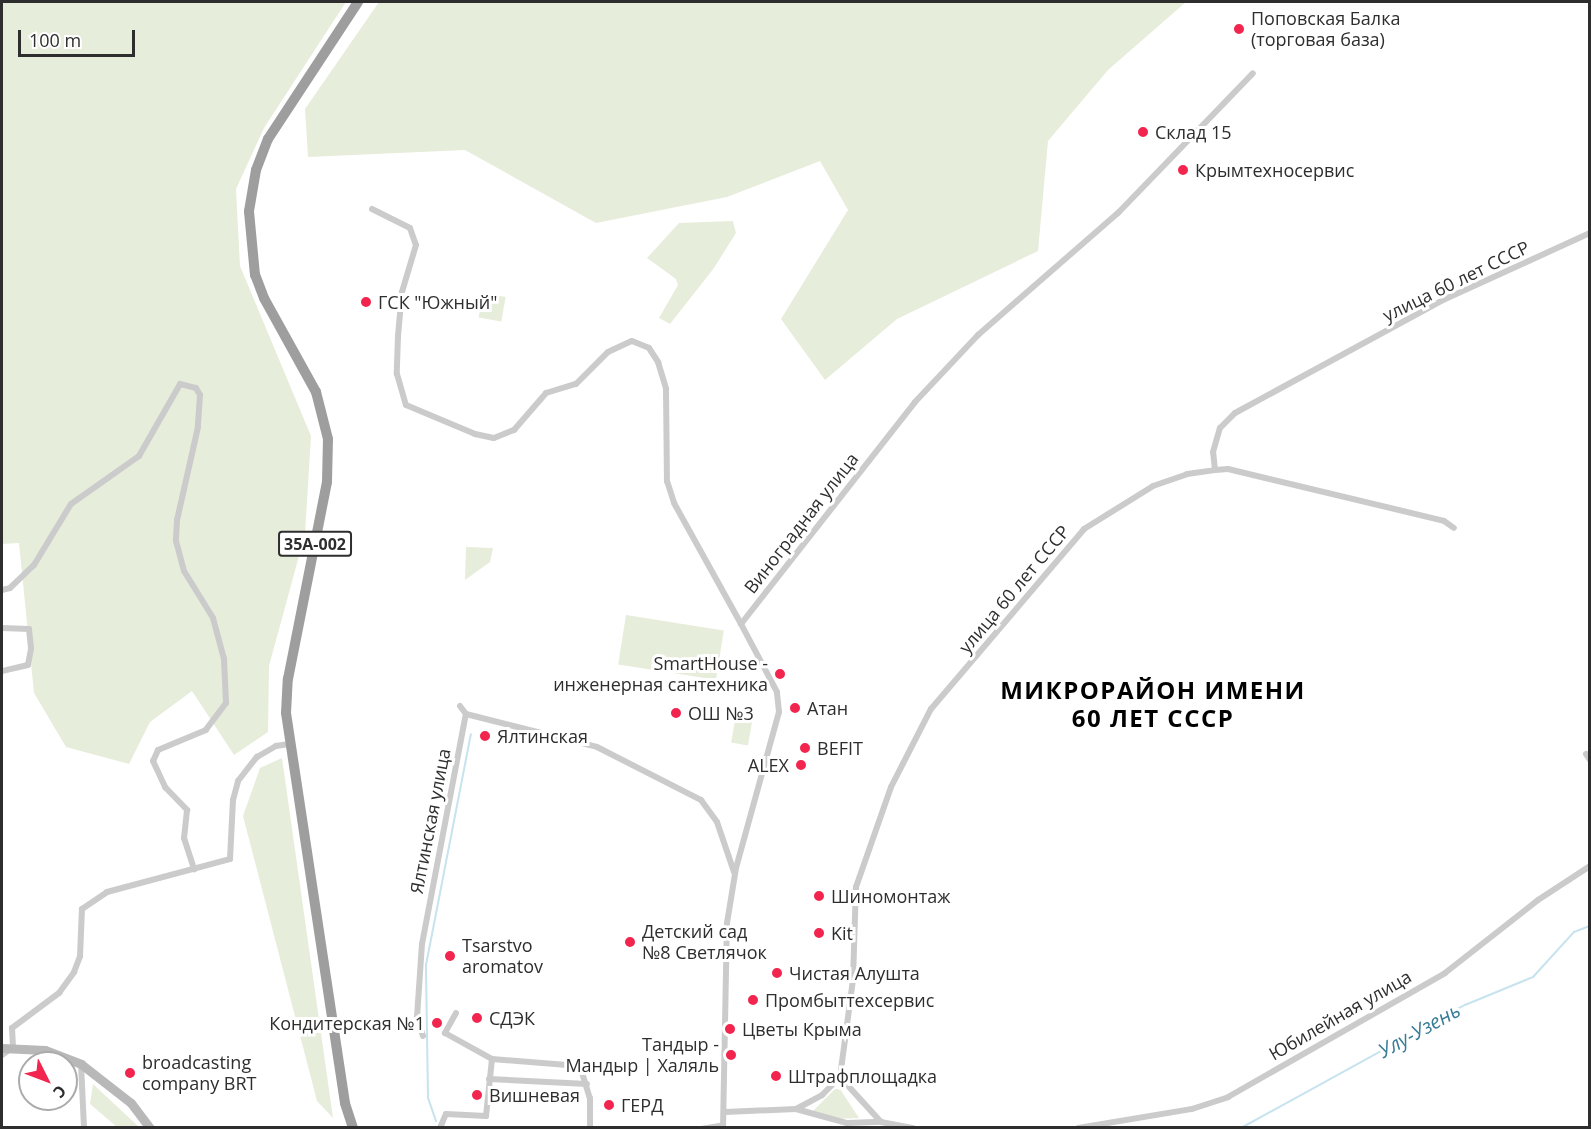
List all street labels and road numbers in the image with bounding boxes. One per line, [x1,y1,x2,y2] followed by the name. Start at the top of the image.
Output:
[1379,236,1533,326] street label: улица 60 лет СССР
[739,448,863,598] street label: Виноградная улица
[954,521,1074,657] street label: улица 60 лет СССР
[278,531,352,557] road number: 35А-002
[405,747,455,895] street label: Ялтинская улица
[1265,965,1415,1065] street label: Юбилейная улица

